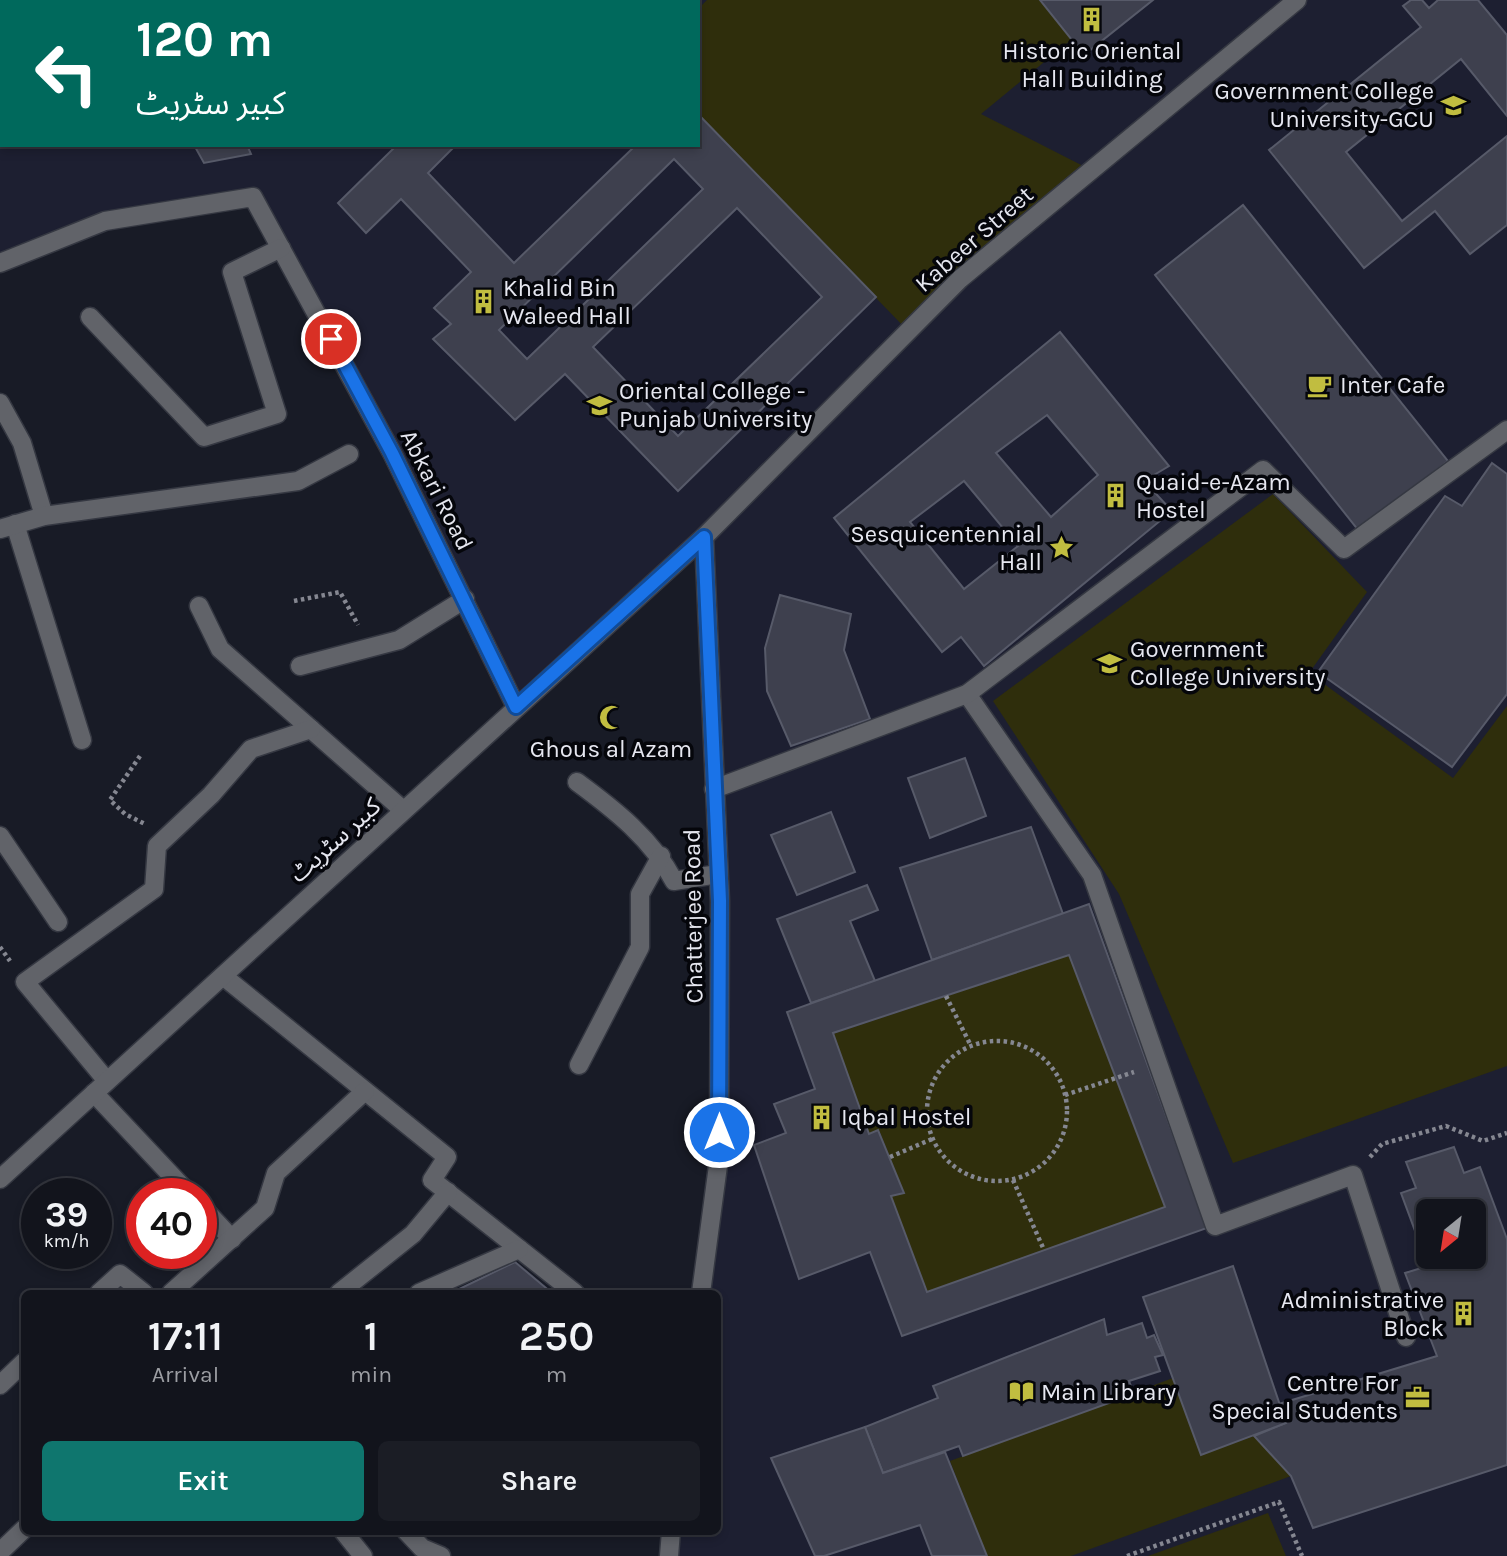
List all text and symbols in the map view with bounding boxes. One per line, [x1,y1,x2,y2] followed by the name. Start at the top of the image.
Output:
[1078,6,1106,34] building icon: Historic Oriental Hall Building
[136,11,273,68] text: 120 m
[21,28,112,119] icon: left
[1003,37,1181,93] place label: Historic Oriental Hall Building
[1214,77,1434,133] place label: Government College University-GCU
[136,85,286,122] text: کبیر سٹریٹ
[1440,91,1468,119] school or university icon: Government College University-GCU
[909,180,1039,298] street label: Kabeer Street
[503,274,631,330] place label: Khalid Bin Waleed Hall
[469,288,497,316] building icon: Khalid Bin Waleed Hall
[301,309,361,369] pin
[312,320,350,358] icon: arrive
[1306,371,1334,399] cafe icon: Inter Cafe
[1340,371,1445,399] place label: Inter Cafe
[619,377,812,433] place label: Oriental College - Punjab University
[585,391,613,419] school or university icon: Oriental College - Punjab University
[395,425,479,555] street label: Abkari Road
[1136,468,1291,524] place label: Quaid-e-Azam Hostel
[1102,482,1130,510] building icon: Quaid-e-Azam Hostel
[850,520,1042,576] place label: Sesquicentennial Hall
[1048,534,1076,562] place icon: Sesquicentennial Hall
[1130,635,1326,691] place label: Government College University
[1096,649,1124,677] school or university icon: Government College University
[597,704,625,732] mosque icon: Ghous al Azam
[530,735,692,763] place label: Ghous al Azam
[284,791,387,888] street label: کبیر سٹریٹ
[677,828,709,1004] street label: Chatterjee Road
[682,1095,756,1169] position arrow
[807,1103,835,1131] building icon: Iqbal Hostel
[841,1103,971,1131] place label: Iqbal Hostel
[126,1178,217,1269] speed limit sign: 40
[45,1194,88,1235] text: 39
[1416,1199,1486,1269] north arrow
[1416,1199,1486,1269] map controls
[44,1230,89,1252] text: km/h
[1281,1286,1444,1342] place label: Administrative Block
[1450,1300,1478,1328] building icon: Administrative Block
[148,1311,223,1361] text: 17:11
[364,1311,378,1361] text: 1
[519,1311,594,1361] text: 250
[152,1361,219,1388] text: Arrival
[350,1361,392,1388] text: min
[546,1361,567,1388] text: m
[1211,1369,1398,1425] place label: Centre For Special Students
[1007,1378,1035,1406] library icon: Main Library
[1041,1378,1176,1406] place label: Main Library
[1404,1383,1432,1411] office icon: Centre For Special Students
[42,1441,364,1521] button: Exit
[378,1441,700,1521] button: Share

